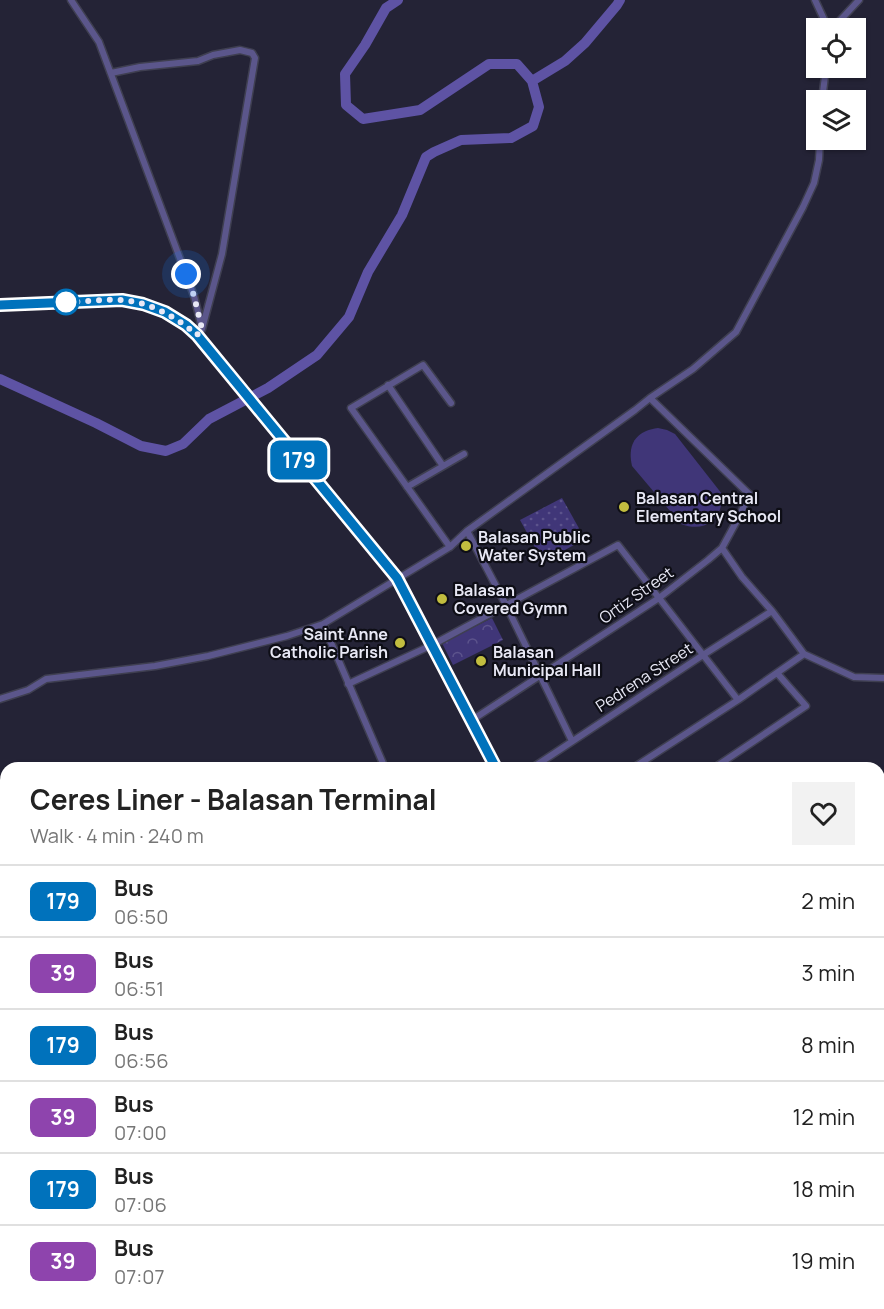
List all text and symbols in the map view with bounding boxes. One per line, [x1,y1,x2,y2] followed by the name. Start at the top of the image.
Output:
[806,18,866,150] map controls
[806,18,866,78] button: locate
[806,90,866,150] button: layers
[171,259,201,289] your location
[53,289,79,315] unlabelled marker
[264,440,334,480] line badge: 179
[282,446,316,474] text: 179
[636,487,781,527] place label: Balasan Central Elementary School
[617,500,631,514] marker: Balasan Central Elementary School
[478,526,590,566] place label: Balasan Public Water System
[459,539,473,553] marker: Balasan Public Water System
[594,561,678,629] street label: Ortiz Street
[454,579,568,619] place label: Balasan Covered Gymn
[435,592,449,606] marker: Balasan Covered Gymn
[270,623,388,663] place label: Saint Anne Catholic Parish
[393,636,407,650] marker: Saint Anne Catholic Parish
[591,637,697,717] street label: Pedrena Street
[493,641,601,681] place label: Balasan Municipal Hall
[474,654,488,668] marker: Balasan Municipal Hall
[30,780,437,818] text: Ceres Liner - Balasan Terminal
[792,782,855,845] button: heart
[30,822,204,849] text: Walk · 4 min · 240 m
[114,873,154,903] text: Bus
[801,886,855,916] text: 2 min
[46,887,80,915] text: 179
[114,903,168,930] text: 06:50
[114,945,154,975] text: Bus
[802,958,855,988] text: 3 min
[50,959,76,987] text: 39
[114,975,164,1002] text: 06:51
[114,1017,154,1047] text: Bus
[801,1030,855,1060] text: 8 min
[46,1031,80,1059] text: 179
[114,1047,169,1074] text: 06:56
[114,1089,154,1119] text: Bus
[793,1102,855,1132] text: 12 min
[50,1103,76,1131] text: 39
[114,1119,167,1146] text: 07:00
[114,1161,154,1191] text: Bus
[792,1174,855,1204] text: 18 min
[46,1175,80,1203] text: 179
[114,1191,167,1218] text: 07:06
[114,1233,154,1263] text: Bus
[792,1246,855,1276] text: 19 min
[50,1247,76,1275] text: 39
[114,1263,164,1290] text: 07:07

